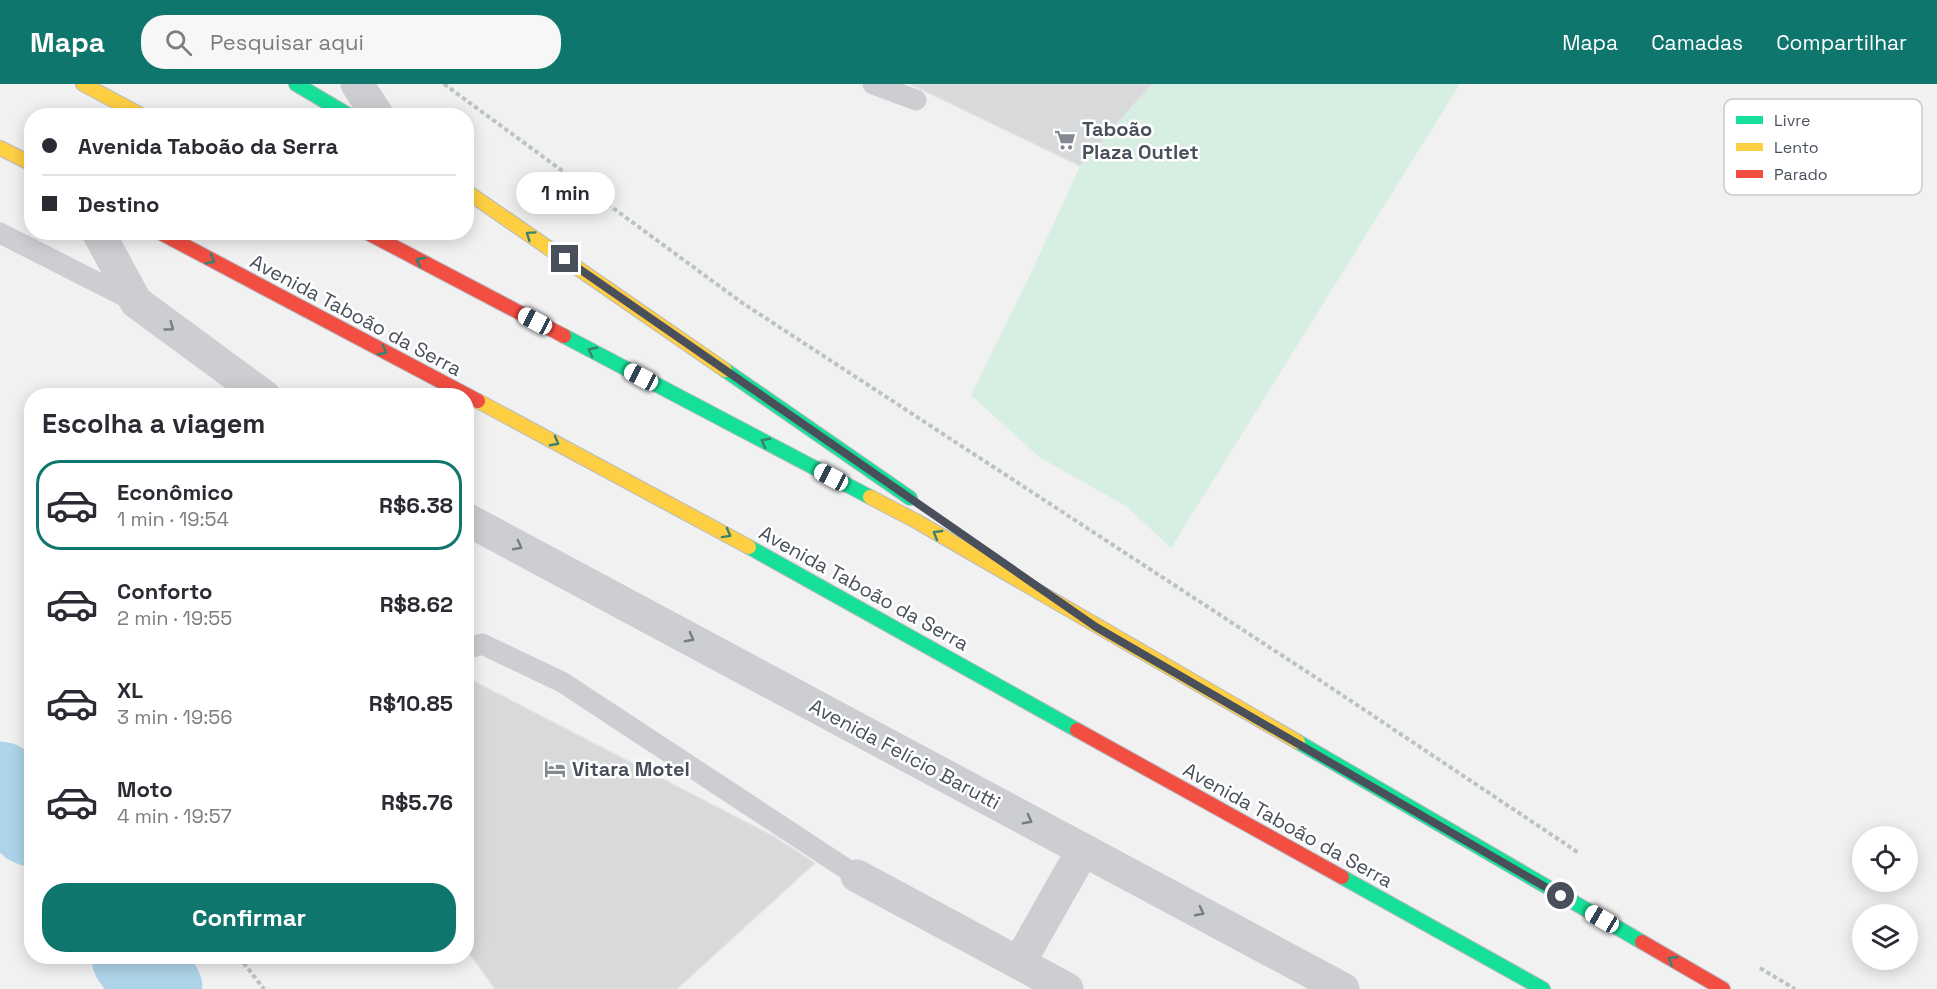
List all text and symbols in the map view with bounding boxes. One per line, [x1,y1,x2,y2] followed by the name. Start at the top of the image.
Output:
[141,15,561,69] search box
[30,24,105,60] text: Mapa
[162,26,195,59] icon: search
[210,28,364,56] text: Pesquisar aqui
[1562,29,1618,56] text: Mapa
[1651,29,1743,56] text: Camadas
[1776,29,1907,56] text: Compartilhar
[1724,99,1922,195] legend
[1774,110,1811,131] text: Livre
[1082,116,1199,165] place label: Taboão Plaza Outlet
[1053,128,1077,152] supermarket icon: Taboão Plaza Outlet
[78,132,338,160] text: Avenida Taboão da Serra
[1774,137,1819,158] text: Lento
[1774,164,1828,185] text: Parado
[516,172,614,214] callout: 1 min
[541,180,590,206] text: 1 min
[78,190,160,218] text: Destino
[526,231,537,242] one-way arrow
[551,245,578,272] route end
[246,248,466,382] street label: Avenida Taboão da Serra
[204,253,215,264] one-way arrow
[415,257,426,268] one-way arrow
[515,305,555,337] car
[163,320,174,331] one-way arrow
[377,344,387,355] one-way arrow
[588,347,599,359] one-way arrow
[621,361,661,393] car
[42,406,265,441] text: Escolha a viagem
[549,435,560,446] one-way arrow
[761,438,771,449] one-way arrow
[811,461,851,493] car
[45,478,99,532] icon: car
[117,478,234,506] text: Econômico
[379,491,453,519] text: R$6.38
[117,506,229,532] text: 1 min · 19:54
[755,519,973,657] street label: Avenida Taboão da Serra
[721,527,732,538] one-way arrow
[933,529,943,541] one-way arrow
[512,539,522,550] one-way arrow
[45,577,99,631] icon: car
[117,577,212,605] text: Conforto
[380,590,453,618] text: R$8.62
[117,605,232,631] text: 2 min · 19:55
[684,631,695,643] one-way arrow
[45,676,99,730] icon: car
[117,676,143,704] text: XL
[369,689,453,717] text: R$10.85
[805,693,1005,815] street label: Avenida Felício Barutti
[117,704,232,730] text: 3 min · 19:56
[572,756,690,782] place label: Vitara Motel
[1179,756,1397,894] street label: Avenida Taboão da Serra
[543,757,567,781] hotel icon: Vitara Motel
[45,775,99,829] icon: car
[117,775,173,803] text: Moto
[381,788,453,816] text: R$5.76
[117,803,232,829] text: 4 min · 19:57
[1022,813,1032,824] one-way arrow
[1852,826,1918,970] map controls
[1852,826,1918,892] button: locate
[1547,882,1574,909] route start
[42,883,456,952] button: Confirmar
[1582,902,1622,936] car
[1852,904,1918,970] button: layers
[1194,905,1204,916] one-way arrow
[1668,955,1678,967] one-way arrow

